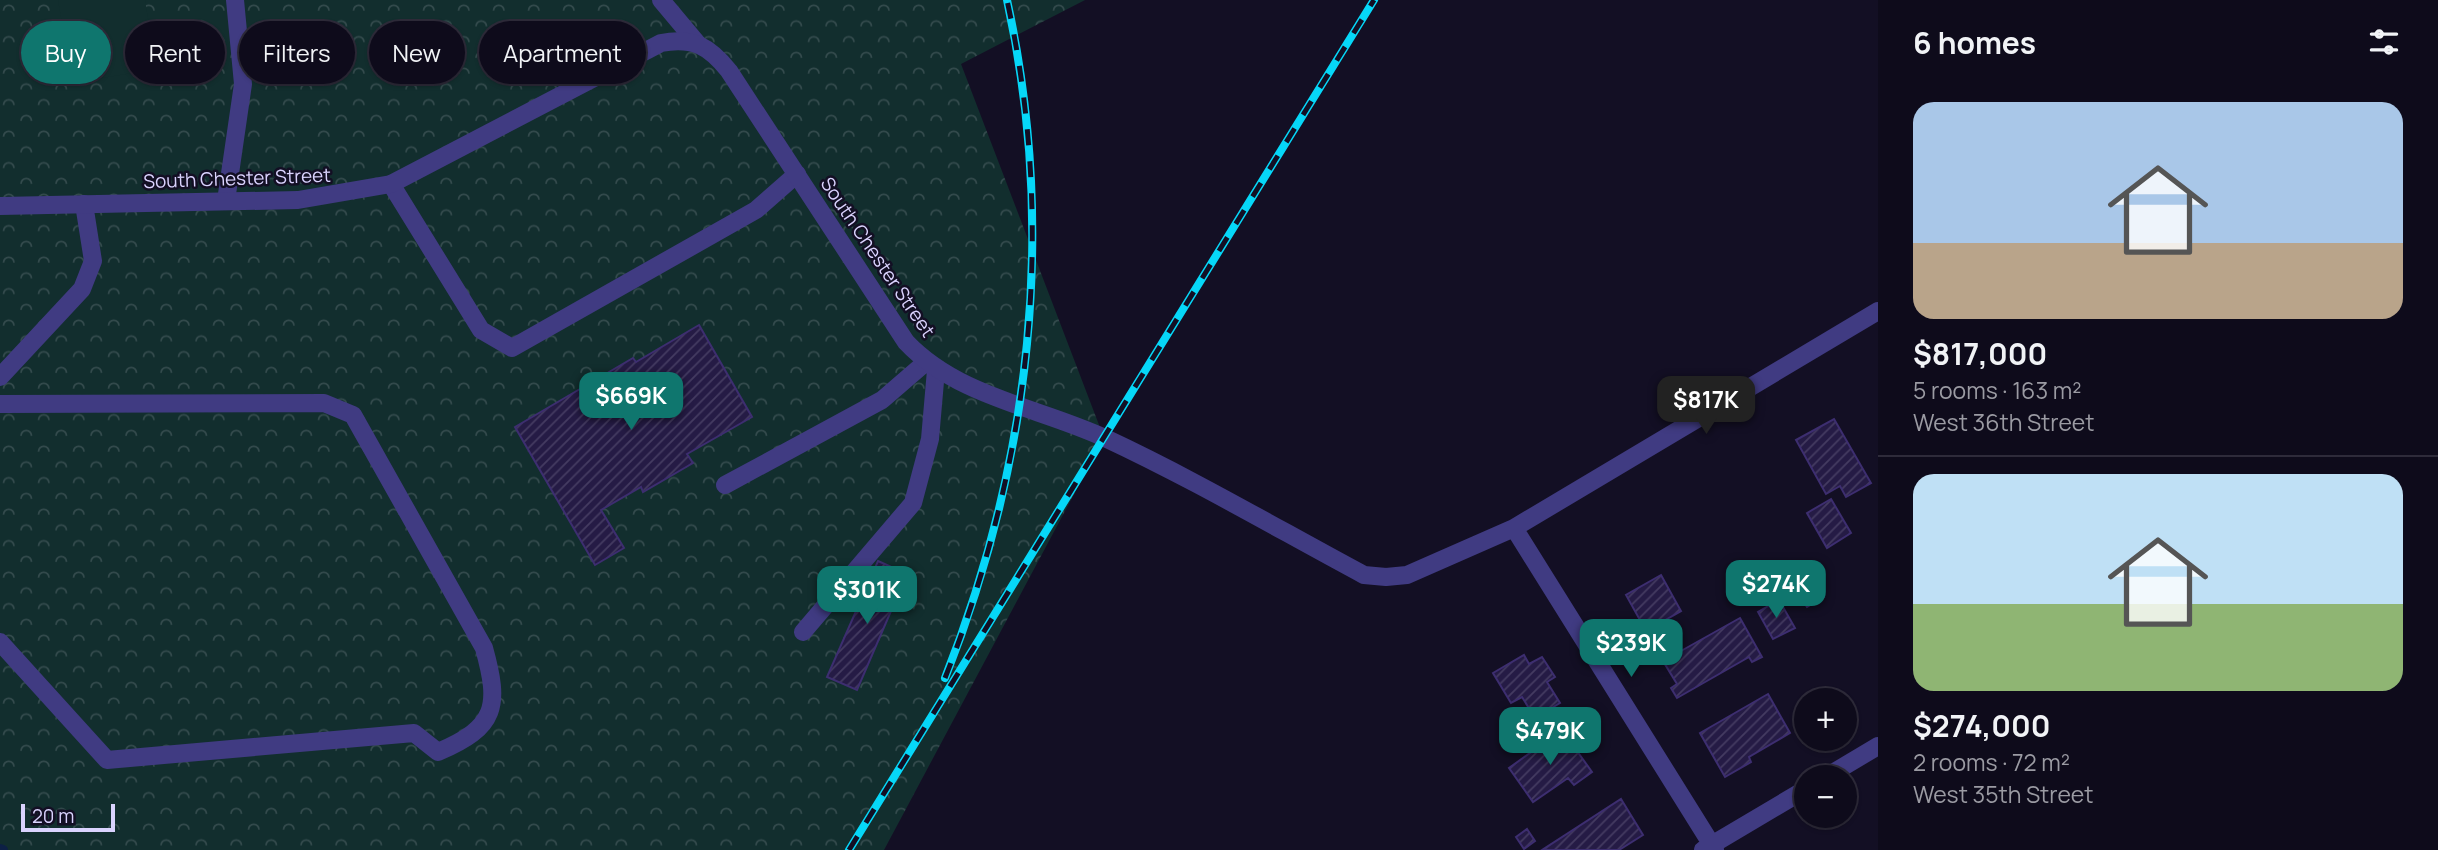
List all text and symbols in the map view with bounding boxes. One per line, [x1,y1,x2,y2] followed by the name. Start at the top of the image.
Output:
[21,21,111,84] chip: Buy
[125,21,225,84] chip: Rent
[239,21,355,84] chip: Filters
[369,21,465,84] chip: New
[479,21,646,84] chip: Apartment
[1913,22,2036,63] text: 6 homes
[2365,23,2403,61] icon: filters
[2095,147,2221,273] icon: home
[143,162,331,194] street label: South Chester Street
[815,172,941,342] street label: South Chester Street
[1913,333,2047,374] text: $817,000
[582,372,680,432] pin: $669K
[1913,374,2081,406] text: 5 rooms · 163 m²
[1657,376,1755,436] pin: $817K
[595,379,667,411] text: $669K
[1673,383,1739,415] text: $817K
[1913,406,2094,438] text: West 36th Street
[2095,519,2221,645] icon: home
[1727,560,1825,620] pin: $274K
[818,566,916,626] pin: $301K
[1742,567,1810,599] text: $274K
[833,573,901,605] text: $301K
[1582,620,1680,679] pin: $239K
[1596,626,1666,658] text: $239K
[1794,688,1857,828] map controls
[1794,688,1857,751] button: +
[1913,705,2051,746] text: $274,000
[1501,708,1599,767] pin: $479K
[1515,714,1585,746] text: $479K
[1913,746,2070,778] text: 2 rooms · 72 m²
[1794,765,1857,828] button: −
[1913,778,2094,810] text: West 35th Street
[21,801,116,833] scale bar
[32,803,74,829] text: 20 m

